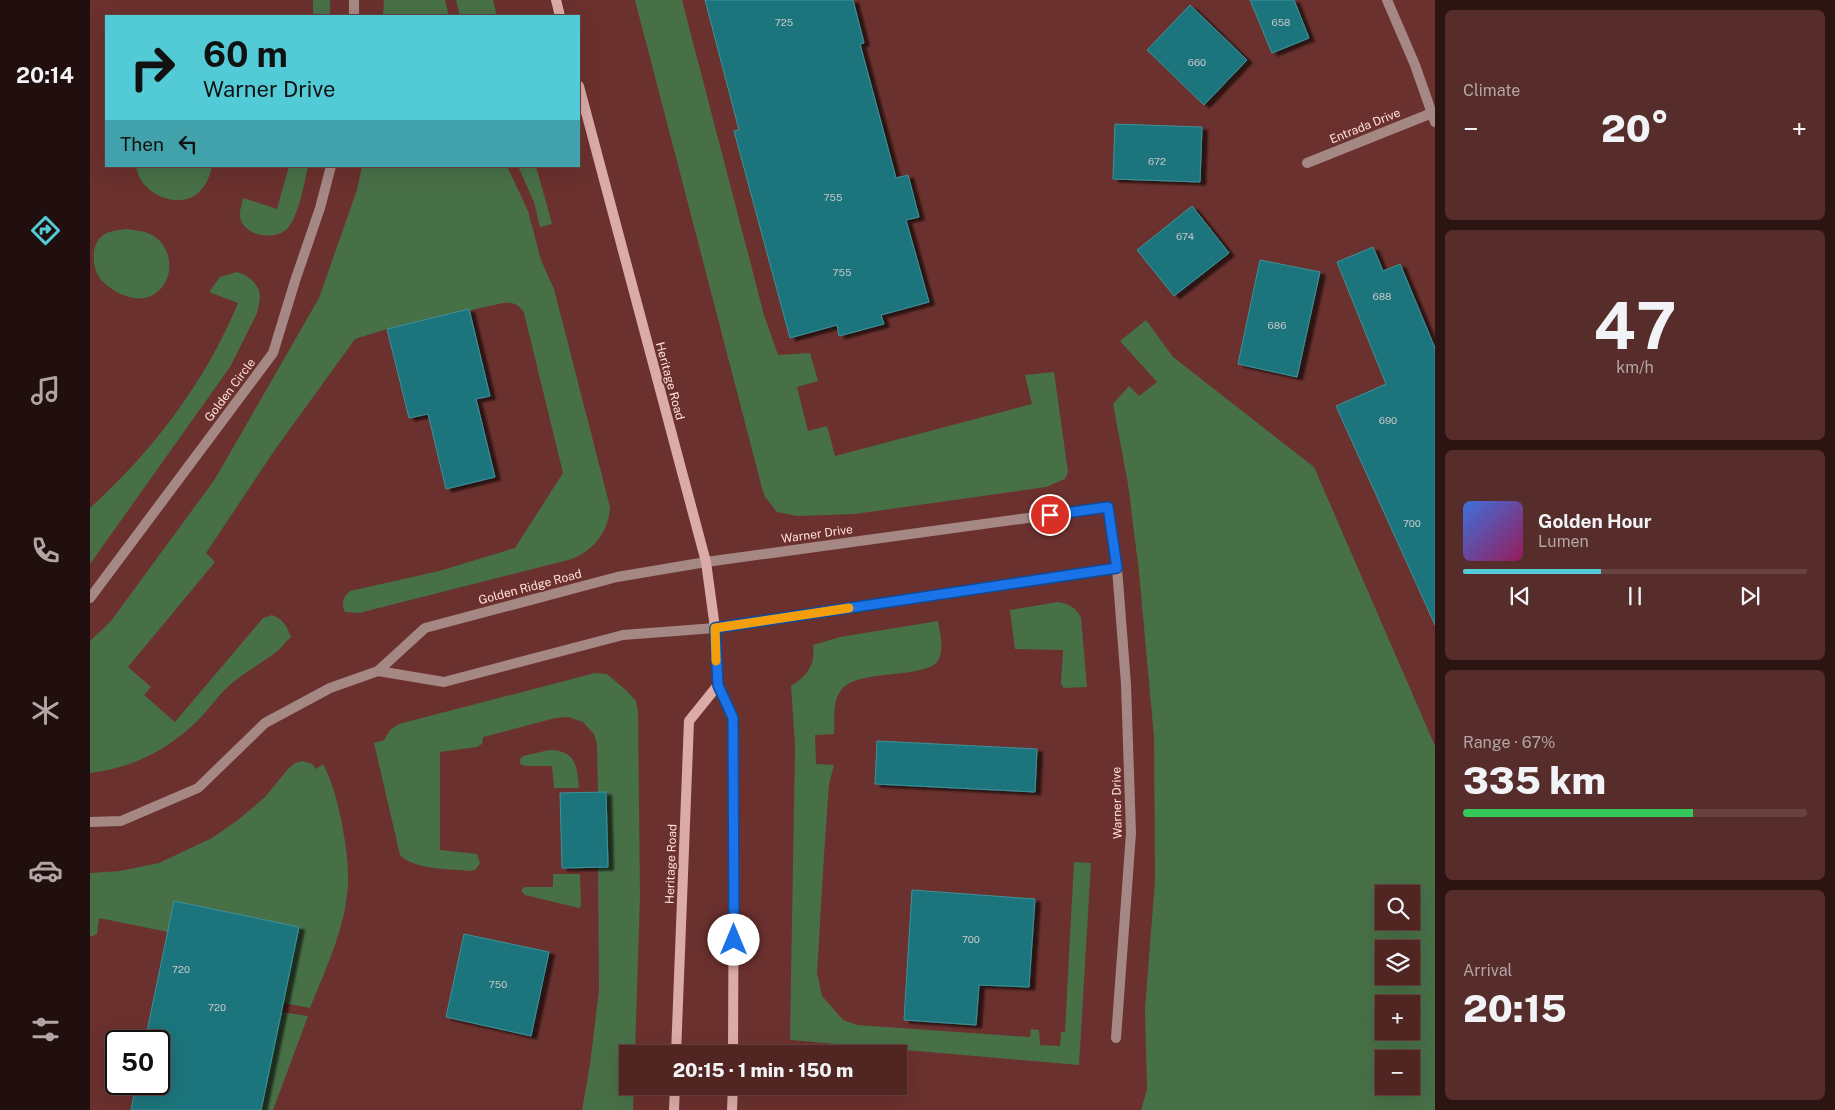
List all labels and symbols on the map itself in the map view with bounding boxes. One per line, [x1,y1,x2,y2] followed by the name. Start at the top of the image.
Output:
[775,16,793,28] house number: 725
[1271,16,1291,28] house number: 658
[1188,56,1206,68] house number: 660
[1328,105,1403,147] street label: Entrada Drive
[1148,155,1166,167] house number: 672
[824,191,842,203] house number: 755
[1176,230,1194,242] house number: 674
[833,266,851,278] house number: 755
[1372,290,1392,302] house number: 688
[1268,319,1286,331] house number: 686
[653,340,687,422] street label: Heritage Road
[202,356,258,424] street label: Golden Circle
[1379,414,1397,426] house number: 690
[1029,494,1071,536] pin
[1403,517,1421,529] house number: 700
[780,522,854,546] street label: Warner Drive
[477,566,583,608] street label: Golden Ridge Road
[1109,767,1125,839] street label: Warner Drive
[663,824,679,904] street label: Heritage Road
[707,913,759,965] position arrow
[962,933,980,945] house number: 700
[172,963,190,975] house number: 720
[489,978,507,990] house number: 750
[208,1001,226,1013] house number: 720
[105,1030,170,1095] speed limit sign: 50

